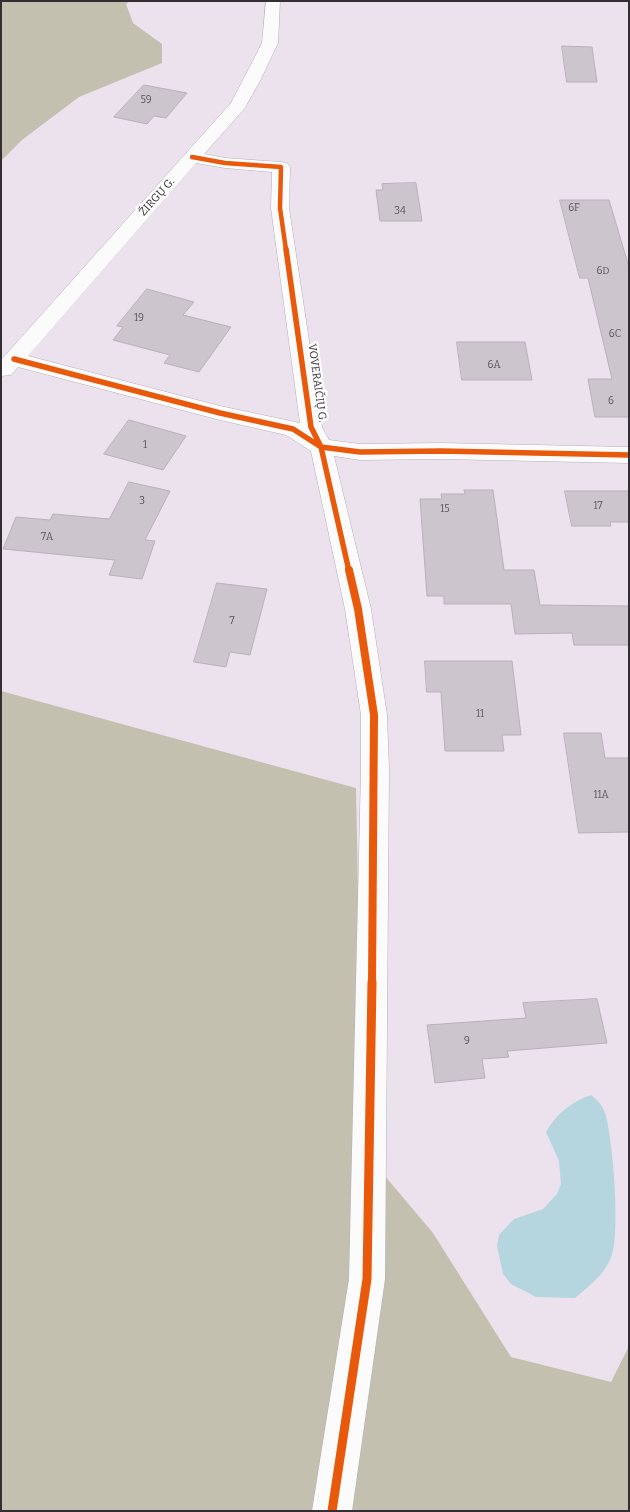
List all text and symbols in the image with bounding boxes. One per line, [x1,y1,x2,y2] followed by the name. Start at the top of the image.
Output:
[140,94,152,106] house number: 59
[137,175,177,219] street label: ŽIRGŲ G.
[568,202,580,214] house number: 6F
[394,205,406,217] house number: 34
[596,265,610,277] house number: 6D
[134,312,144,324] house number: 19
[609,328,621,340] house number: 6C
[305,343,329,423] street label: VOVERAIČIŲ G.
[488,359,500,371] house number: 6A
[608,395,614,407] house number: 6
[143,439,147,451] house number: 1
[139,495,145,507] house number: 3
[594,500,602,512] house number: 17
[440,503,450,515] house number: 15
[41,531,53,543] house number: 7A
[229,615,235,627] house number: 7
[476,708,484,720] house number: 11
[593,789,609,801] house number: 11A
[464,1035,470,1047] house number: 9

